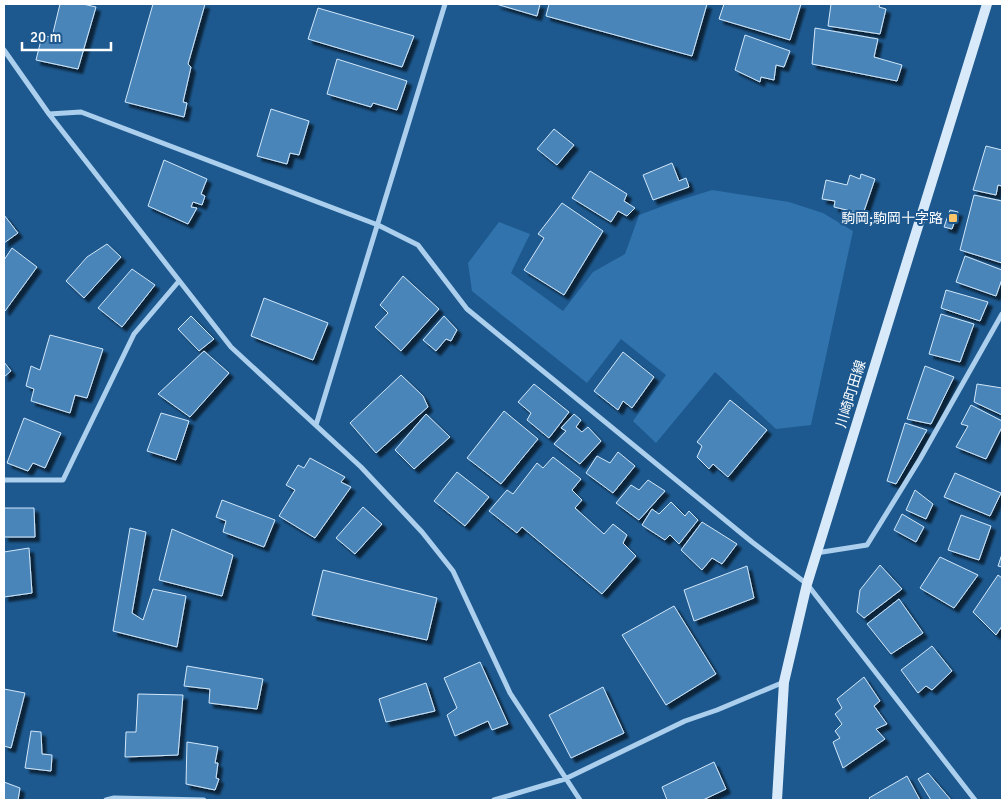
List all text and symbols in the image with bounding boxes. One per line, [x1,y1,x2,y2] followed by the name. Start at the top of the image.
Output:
[22,20,111,52] scale bar
[30,28,61,46] text: 20 m
[841,210,943,227] place label: 駒岡;駒岡十字路
[947,212,959,224] marker: 駒岡;駒岡十字路
[833,358,869,430] street label: 川崎町田線

